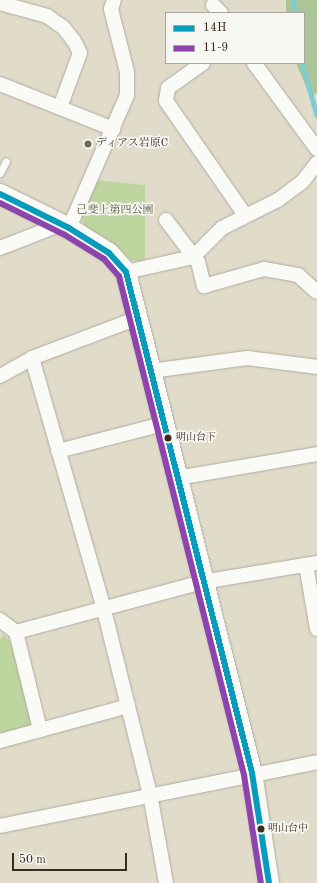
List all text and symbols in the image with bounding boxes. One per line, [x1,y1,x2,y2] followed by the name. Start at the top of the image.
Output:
[165,12,305,64] legend
[203,22,226,34] text: 14H
[203,42,228,54] text: 11-9
[96,137,169,151] place label: ディアス岩原C
[83,139,93,149] marker: ディアス岩原C
[77,204,153,218] park label: 己斐上第四公園
[176,432,216,444] place label: 明山台下
[163,433,173,443] marker: 明山台下
[268,823,308,835] place label: 明山台中
[256,824,266,834] marker: 明山台中
[14,845,129,871] scale bar
[19,854,46,866] text: 50 m

